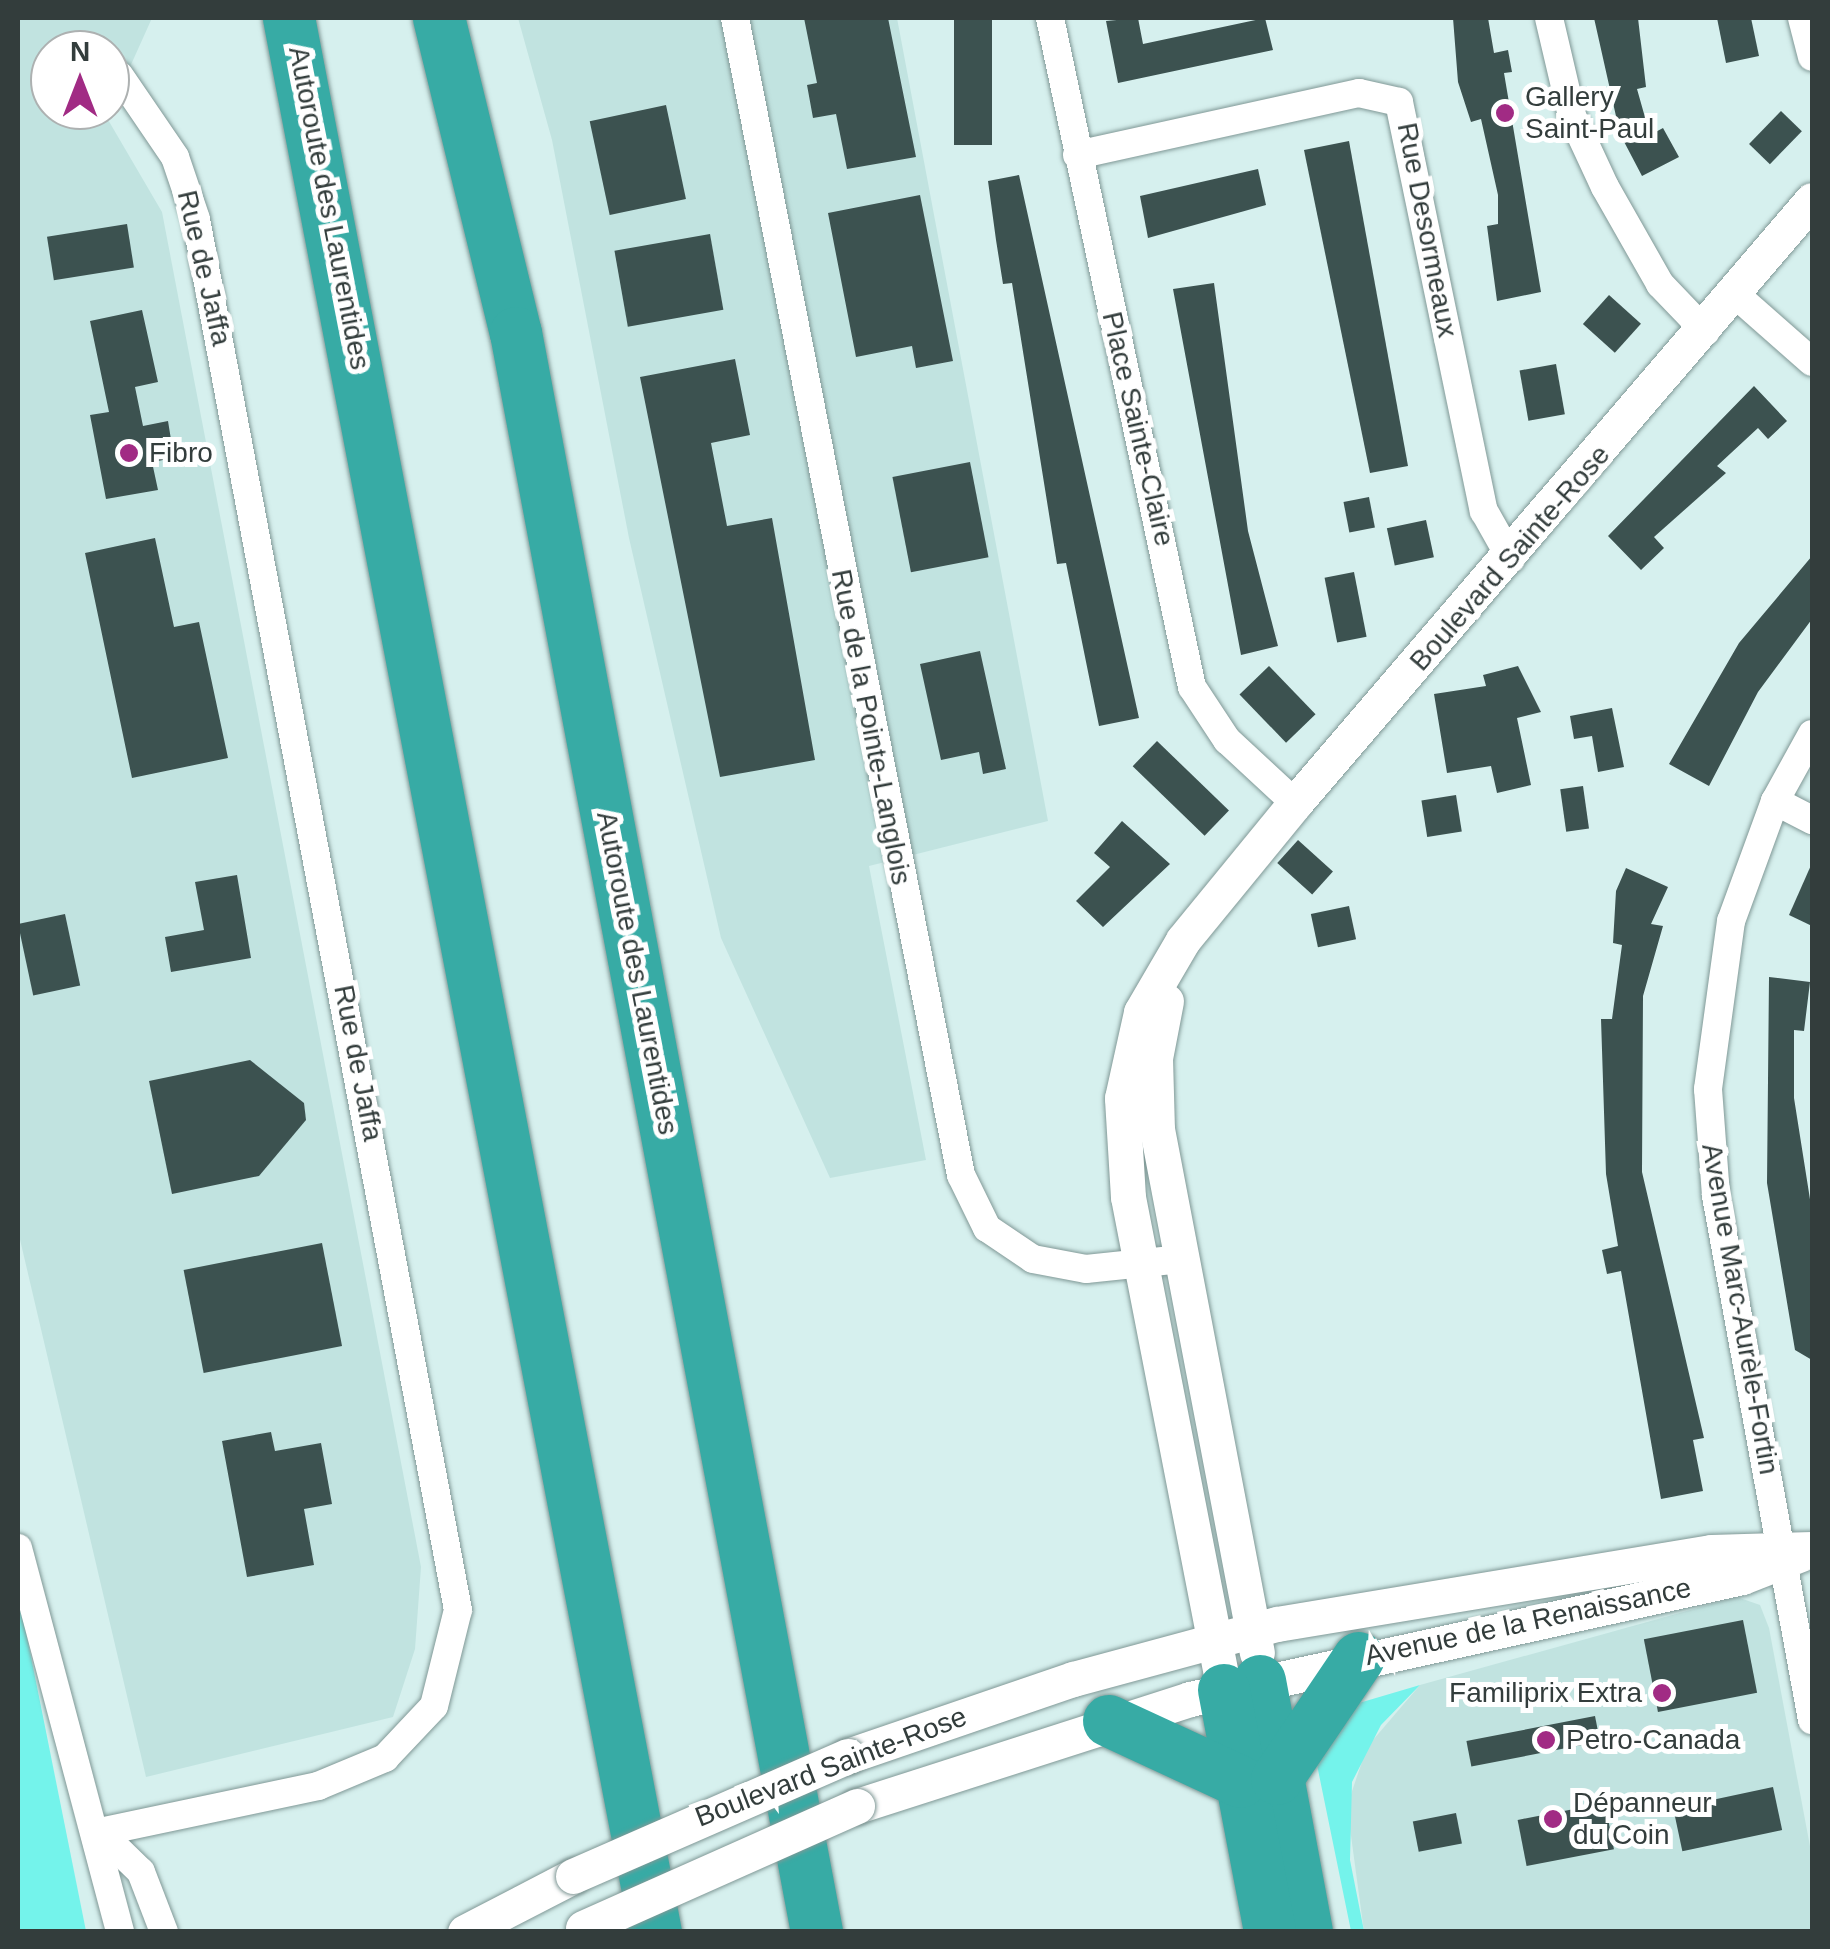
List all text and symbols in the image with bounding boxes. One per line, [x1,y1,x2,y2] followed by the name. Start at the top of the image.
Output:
[30,30,130,130] north arrow
[70,36,90,67] text: N
[281,44,377,372] street label: Autoroute des Laurentides
[1525,80,1654,146] place label: Gallery Saint-Paul
[1494,102,1516,124] marker: Gallery Saint-Paul
[1390,120,1464,340] street label: Rue Desormeaux
[170,187,238,349] street label: Rue de Jaffa
[1095,308,1181,550] street label: Place Sainte-Claire
[149,436,213,470] place label: Fibro
[1403,438,1617,678] street label: Boulevard Sainte-Rose
[118,442,140,464] marker: Fibro
[824,566,918,888] street label: Rue de la Pointe-Langlois
[589,809,685,1137] street label: Autoroute des Laurentides
[326,982,390,1144] street label: Rue de Jaffa
[1694,1141,1786,1477] street label: Avenue Marc-Aurèle-Fortin
[1362,1571,1694,1673] street label: Avenue de la Renaissance
[1449,1676,1642,1710] place label: Familiprix Extra
[1651,1682,1673,1704] marker: Familiprix Extra
[691,1700,971,1834] street label: Boulevard Sainte-Rose
[1566,1723,1740,1757] place label: Petro-Canada
[1535,1729,1557,1751] marker: Petro-Canada
[1573,1786,1712,1852] place label: Dépanneur du Coin
[1542,1808,1564,1830] marker: Dépanneur du Coin

